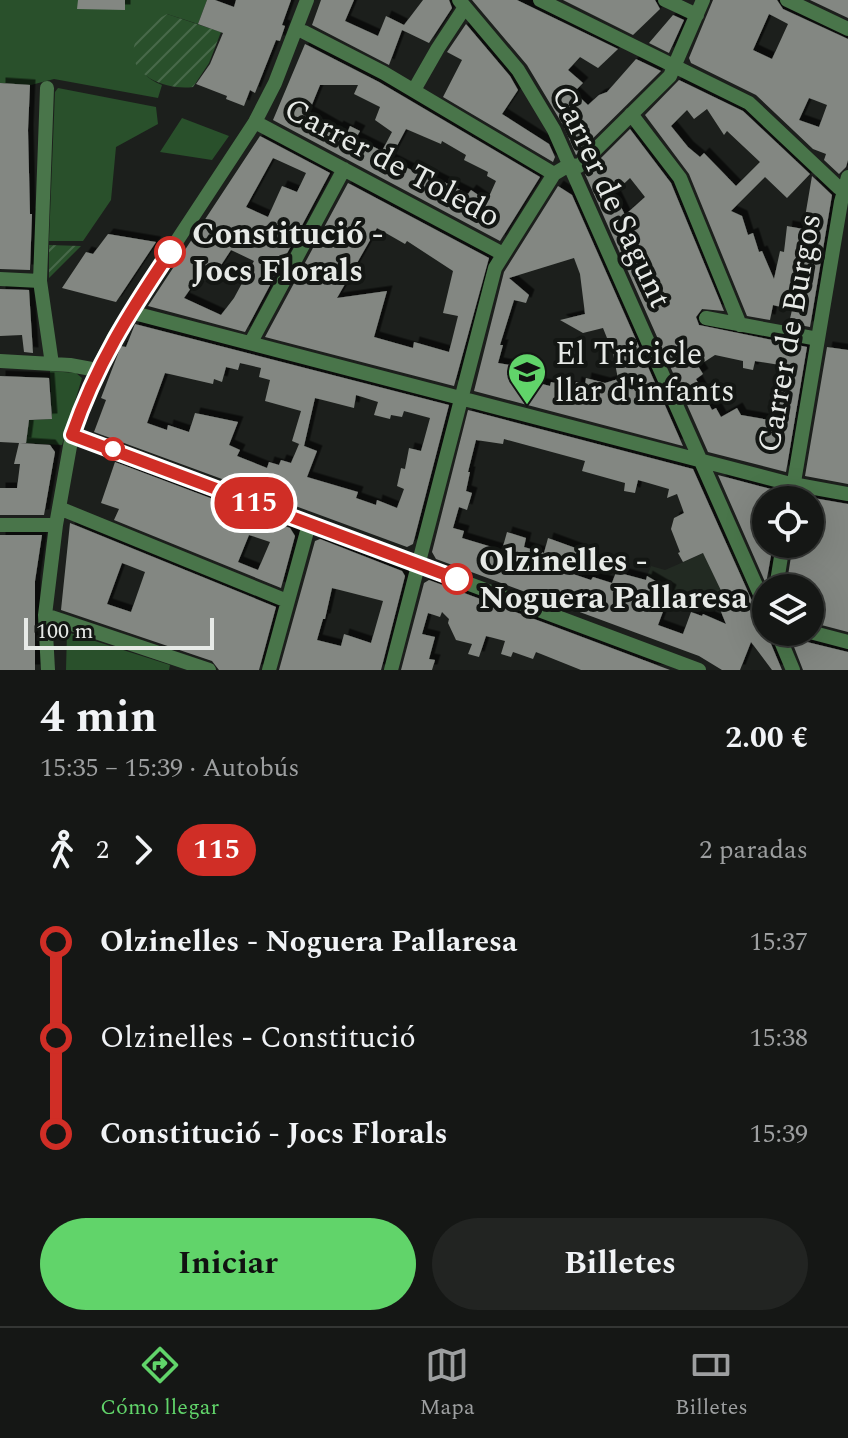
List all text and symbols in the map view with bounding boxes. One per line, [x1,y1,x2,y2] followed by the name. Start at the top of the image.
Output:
[538,78,684,316] street label: Carrer de Sagunt
[275,85,509,241] street label: Carrer de Toledo
[192,210,384,296] place label: Constitució - Jocs Florals
[745,210,835,456] street label: Carrer de Burgos
[155,237,185,267] marker: Constitució - Jocs Florals
[555,330,735,416] place label: El Tricicle llar d'infants
[506,351,548,406] school or university icon: El Tricicle llar d'infants
[102,438,124,460] unlabelled marker
[208,477,300,529] line badge: 115
[230,481,278,524] text: 115
[752,486,824,646] map controls
[752,486,824,558] button: locate
[479,537,748,623] place label: Olzinelles - Noguera Pallaresa
[442,564,472,594] marker: Olzinelles - Noguera Pallaresa
[752,574,824,646] button: layers
[24,614,214,650] scale bar
[36,615,93,648] text: 100 m
[40,684,157,751] text: 4 min
[725,715,808,761] text: 2.00 €
[40,748,300,788] text: 15:35 – 15:39 · Autobús
[40,828,84,872] icon: walk
[121,828,165,872] icon: forward
[193,828,240,871] text: 115
[96,830,109,870] text: 2
[699,830,808,870] text: 2 paradas
[100,919,518,965] text: Olzinelles - Noguera Pallaresa
[749,922,808,962] text: 15:37
[100,1015,416,1061] text: Olzinelles - Constitució
[749,1018,808,1058] text: 15:38
[100,1111,448,1157] text: Constitució - Jocs Florals
[749,1114,808,1154] text: 15:39
[40,1218,416,1310] button: Iniciar
[432,1218,808,1310] button: Billetes
[100,1343,219,1424] tab: Cómo llegar
[419,1343,475,1424] tab: Mapa
[675,1343,748,1424] tab: Billetes

